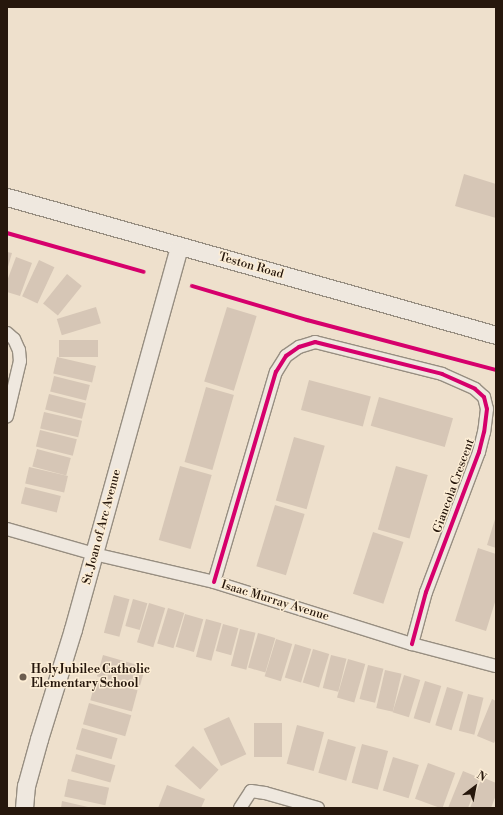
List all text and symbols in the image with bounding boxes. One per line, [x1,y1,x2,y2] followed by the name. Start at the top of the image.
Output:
[217,250,285,282] street label: Teston Road
[430,437,478,535] street label: Giancola Crescent
[80,468,124,586] street label: St. Joan of Arc Avenue
[219,578,331,624] street label: Isaac Murray Avenue
[31,663,150,691] place label: Holy Jubilee Catholic Elementary School
[18,672,28,682] marker: Holy Jubilee Catholic Elementary School
[455,767,495,807] north arrow
[474,769,489,785] text: N

